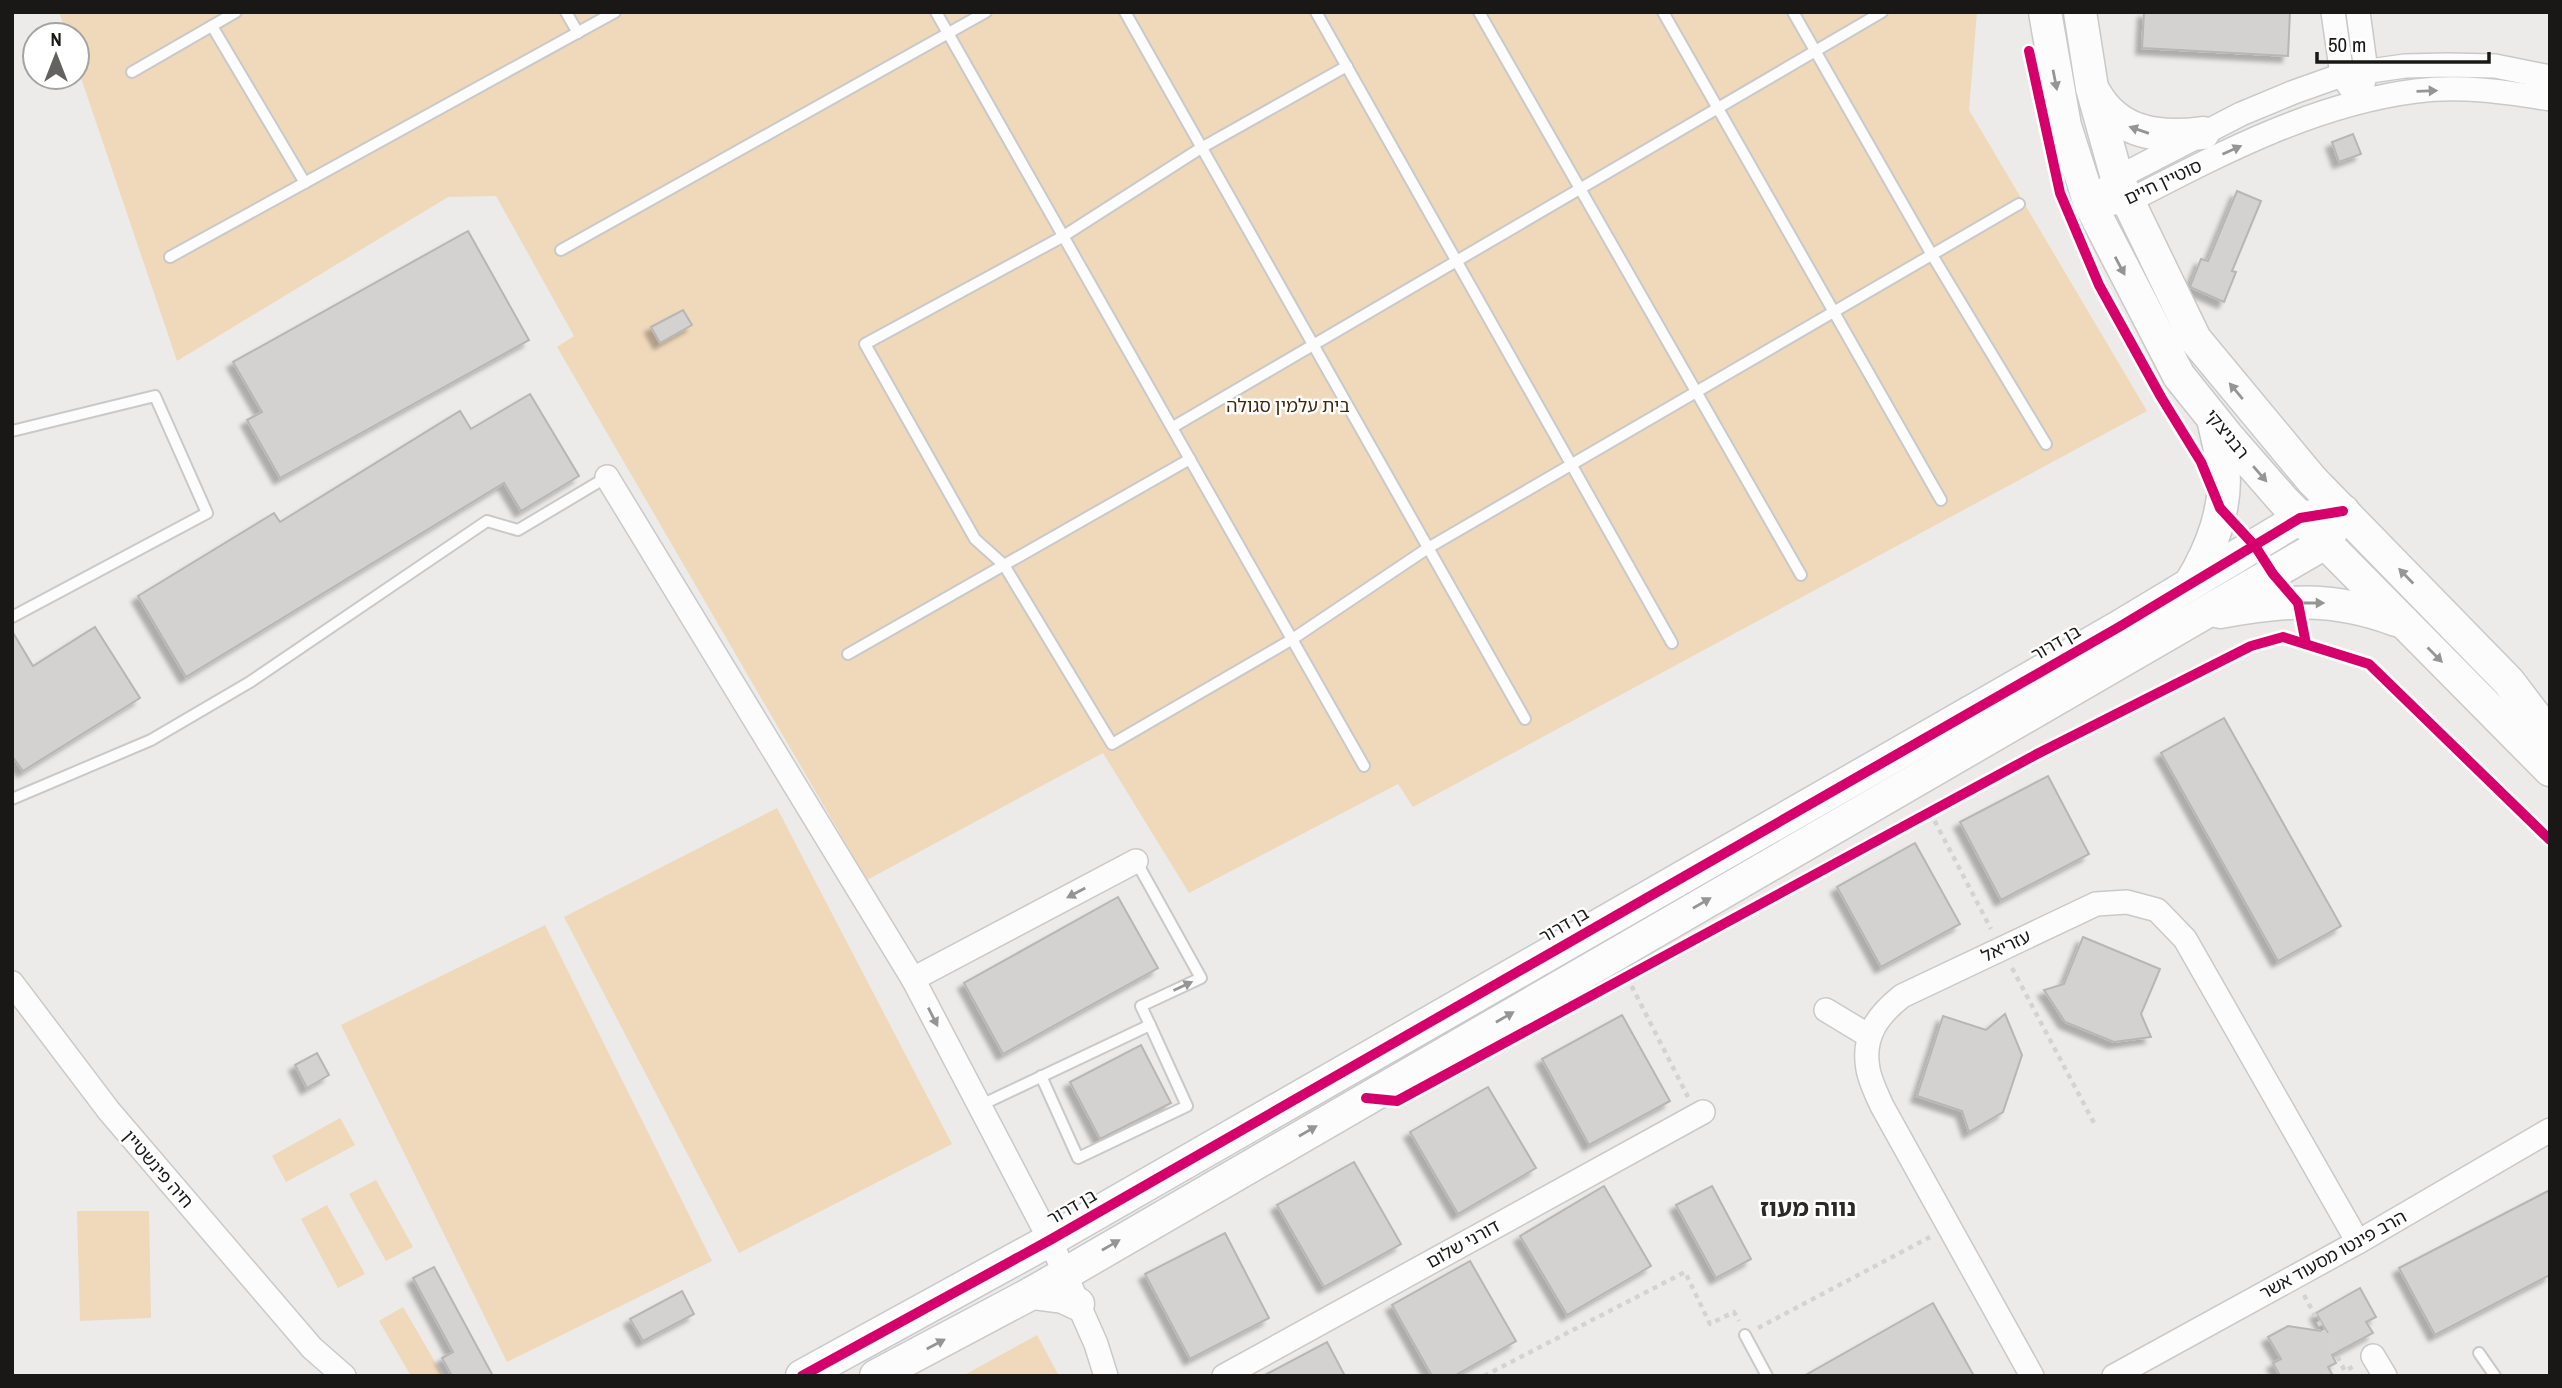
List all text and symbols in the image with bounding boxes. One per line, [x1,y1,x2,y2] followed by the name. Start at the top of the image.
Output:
[21,21,91,91] north arrow
[2317,21,2488,65] scale bar
[50,26,62,52] text: N
[2328,30,2366,59] text: 50 m
[2050,69,2061,91] one-way arrow
[2416,85,2438,96] one-way arrow
[2128,124,2149,135] one-way arrow
[2222,144,2242,156] one-way arrow
[2120,153,2206,210] street label: סוטיין חיים
[2114,256,2126,275] one-way arrow
[2229,382,2244,399] one-way arrow
[1226,393,1350,418] park label: בית עלמין סגולה
[2200,403,2255,464] street label: רבניצקי
[2252,465,2268,483] one-way arrow
[2399,568,2415,585] one-way arrow
[2304,597,2326,609] one-way arrow
[2026,618,2085,667] street label: בן דרור
[2426,646,2442,663] one-way arrow
[1066,887,1086,898] one-way arrow
[1693,897,1712,909] one-way arrow
[1534,900,1593,949] street label: בן דרור
[1977,923,2035,968] street label: עזריאל
[1173,980,1193,992] one-way arrow
[928,1007,939,1027] one-way arrow
[1496,1011,1515,1023] one-way arrow
[117,1124,199,1213] street label: חיה פינשטיין
[1299,1125,1318,1137] one-way arrow
[1042,1182,1101,1231] street label: בן דרור
[1760,1191,1856,1223] district label: נווה מעוז
[2255,1204,2411,1305] street label: הרב פינטו מסעוד אשר
[1422,1213,1504,1274] street label: דורני שלום
[1102,1239,1121,1251] one-way arrow
[926,1338,946,1349] one-way arrow

